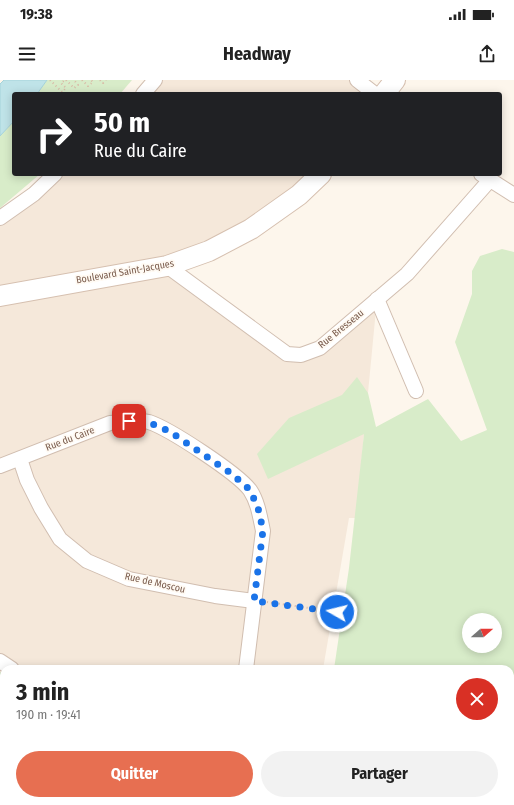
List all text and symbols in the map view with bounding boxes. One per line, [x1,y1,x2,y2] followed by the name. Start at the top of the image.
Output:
[20,5,53,23] text: 19:38
[16,43,38,65] icon: menu
[223,43,291,65] text: Headway
[476,43,498,65] icon: share
[94,106,150,139] text: 50 m
[28,108,80,160] icon: right
[94,140,187,162] text: Rue du Caire
[75,257,175,287] street label: Boulevard Saint-Jacques
[316,307,366,351] street label: Rue Bresseau
[112,404,146,438] pin
[118,410,140,432] icon: arrive
[44,424,96,454] street label: Rue du Caire
[124,570,186,596] street label: Rue de Moscou
[316,591,358,633] position arrow
[462,613,502,653] north arrow
[462,613,502,653] map controls
[16,678,69,706] text: 3 min
[456,678,498,720] button: close
[16,707,81,722] text: 190 m · 19:41
[16,751,253,797] button: Quitter
[261,751,498,797] button: Partager

